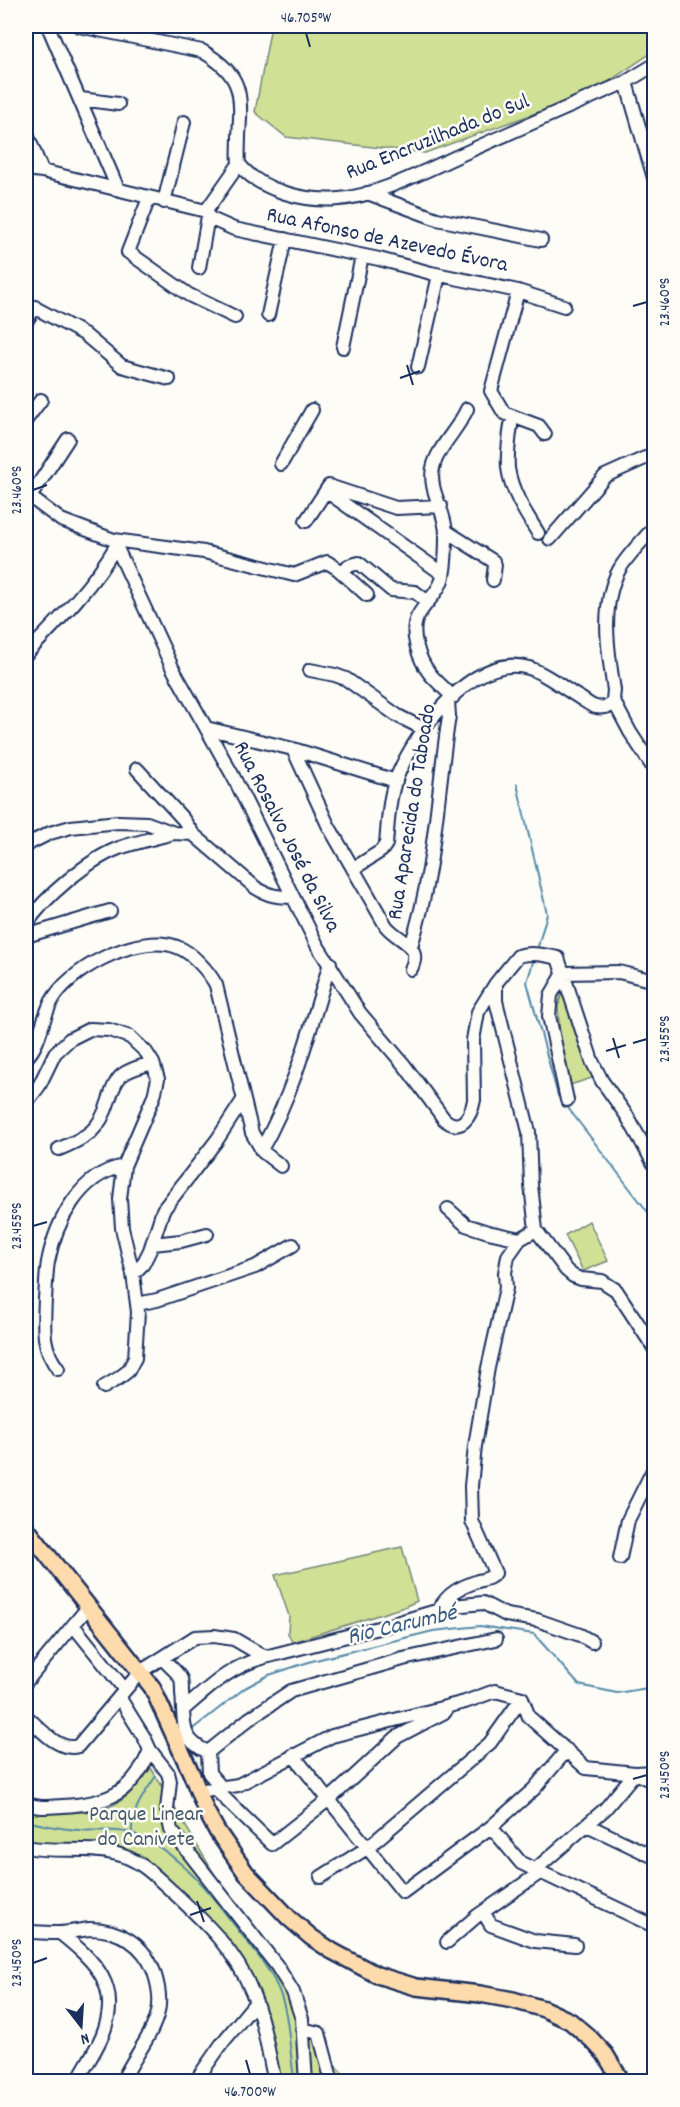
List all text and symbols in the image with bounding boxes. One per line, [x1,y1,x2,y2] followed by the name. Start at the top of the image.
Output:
[281,8,332,30] text: 46.705°W
[342,87,534,189] street label: Rua Encruzilhada do Sul
[264,200,511,282] street label: Rua Afonso de Azevedo Évora
[655,278,677,326] text: 23.460°S
[7,466,29,514] text: 23.460°S
[381,702,445,922] street label: Rua Aparecida do Taboado
[224,736,348,938] street label: Rua Rosalvo José da Silva
[655,1015,677,1063] text: 23.455°S
[7,1202,29,1250] text: 23.455°S
[344,1596,463,1655] water label: Rio Carumbé
[655,1751,677,1799] text: 23.450°S
[89,1800,204,1856] park label: Parque Linear do Canivete
[7,1939,29,1987] text: 23.450°S
[51,1996,111,2056] north arrow
[77,2026,92,2050] text: N
[224,2082,276,2104] text: 46.700°W

